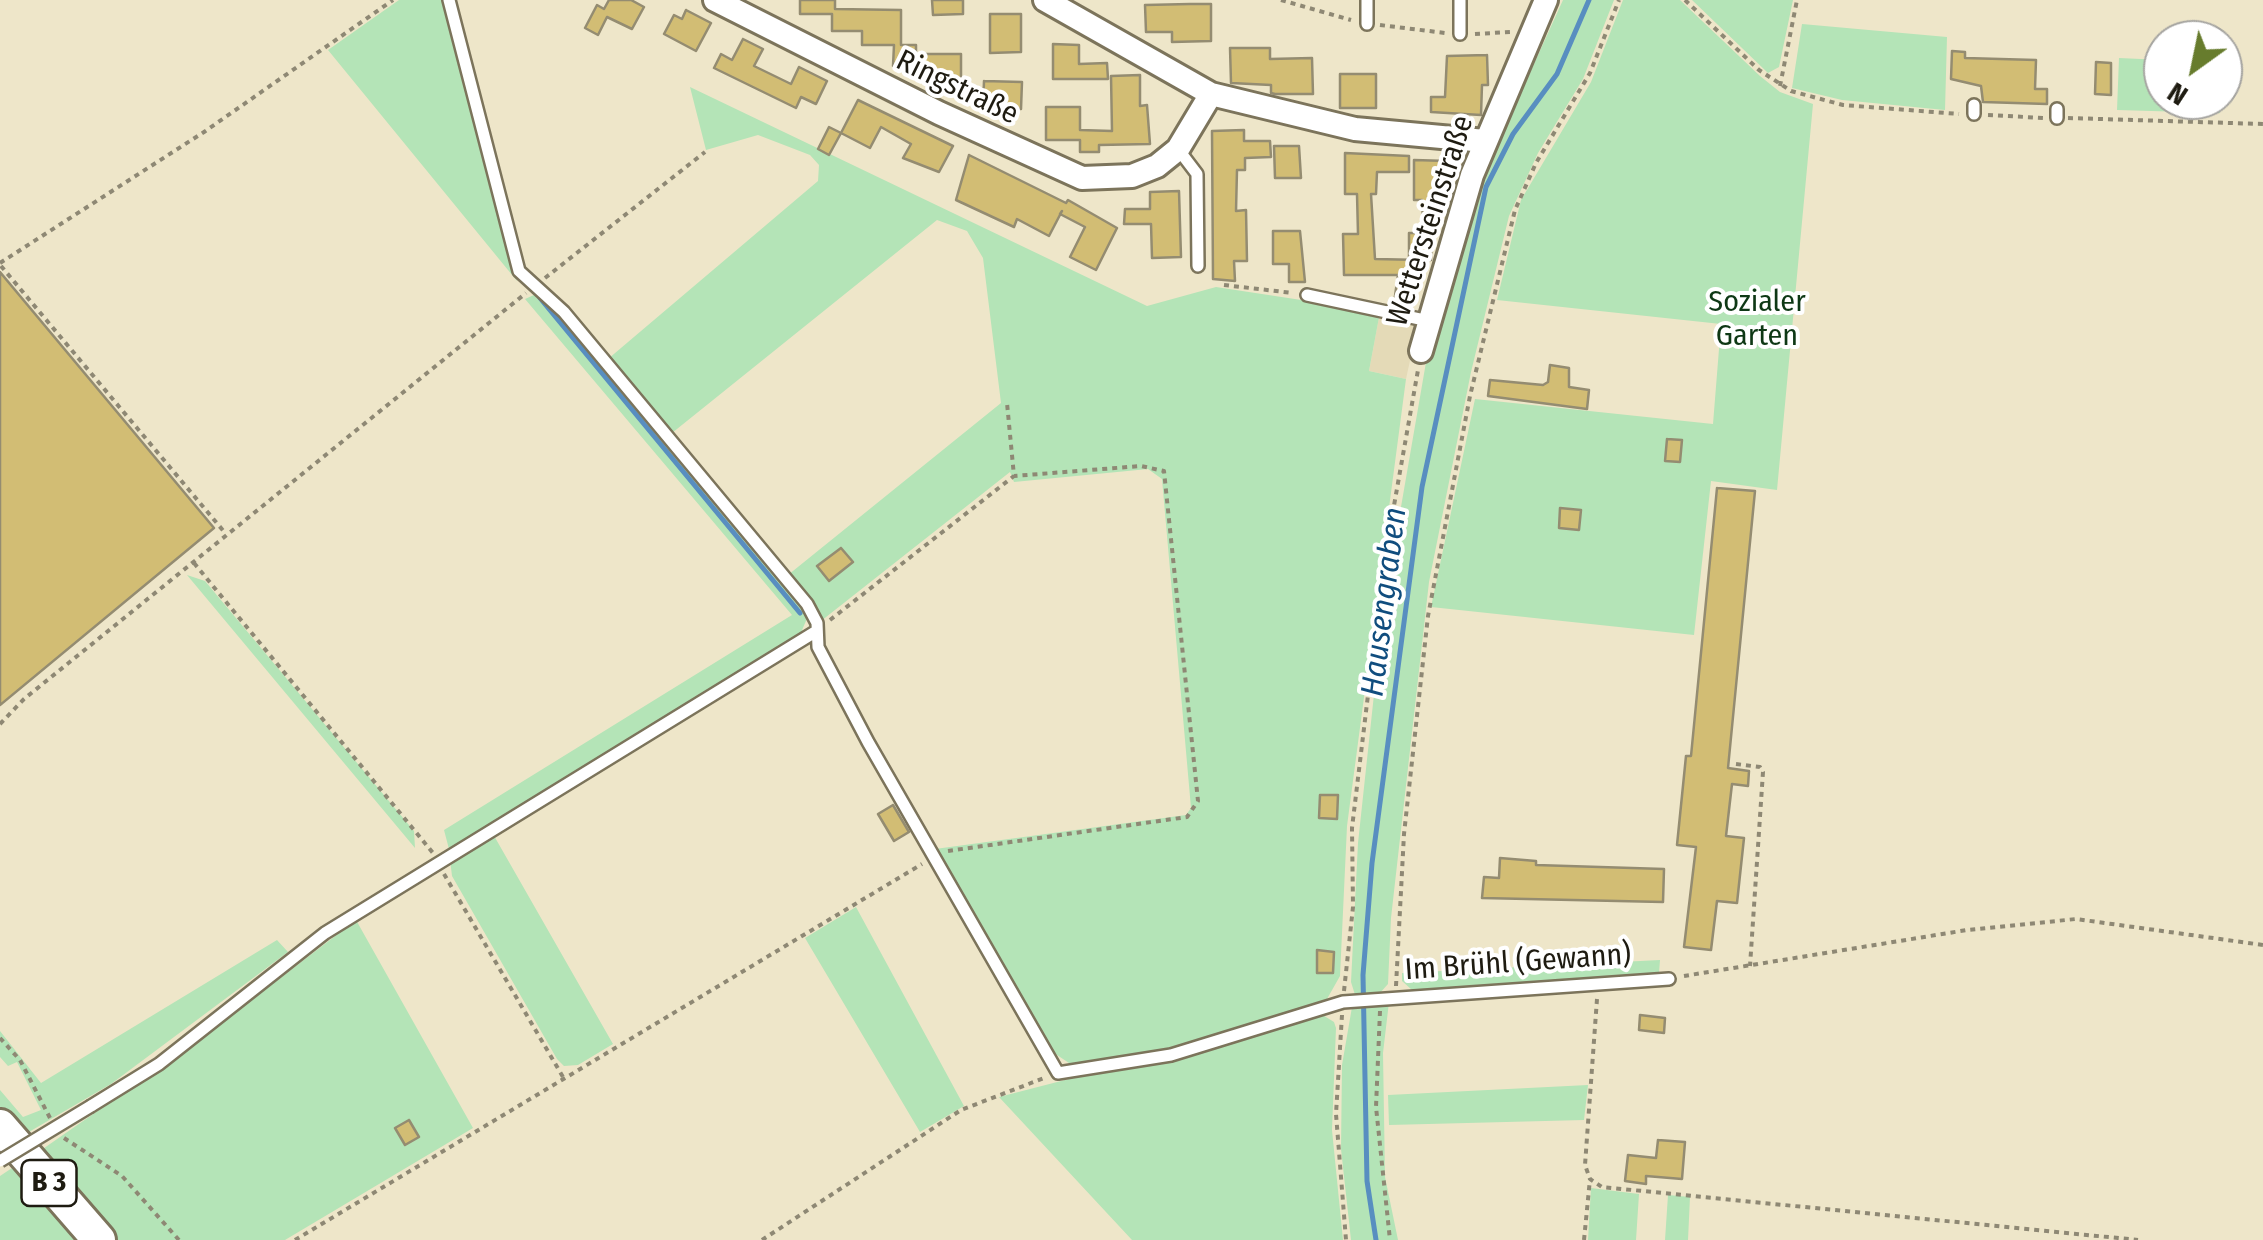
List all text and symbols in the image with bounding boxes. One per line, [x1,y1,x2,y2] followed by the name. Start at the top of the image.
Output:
[2143,20,2243,120] north arrow
[890,43,1024,133] street label: Ringstraße
[2161,75,2194,112] text: N
[1380,111,1482,331] street label: Wettersteinstraße
[1708,285,1806,356] park label: Sozialer Garten
[1354,505,1416,699] water label: Hausengraben
[1404,937,1632,989] street label: Im Brühl (Gewann)
[22,1160,76,1206] road number: B 3

